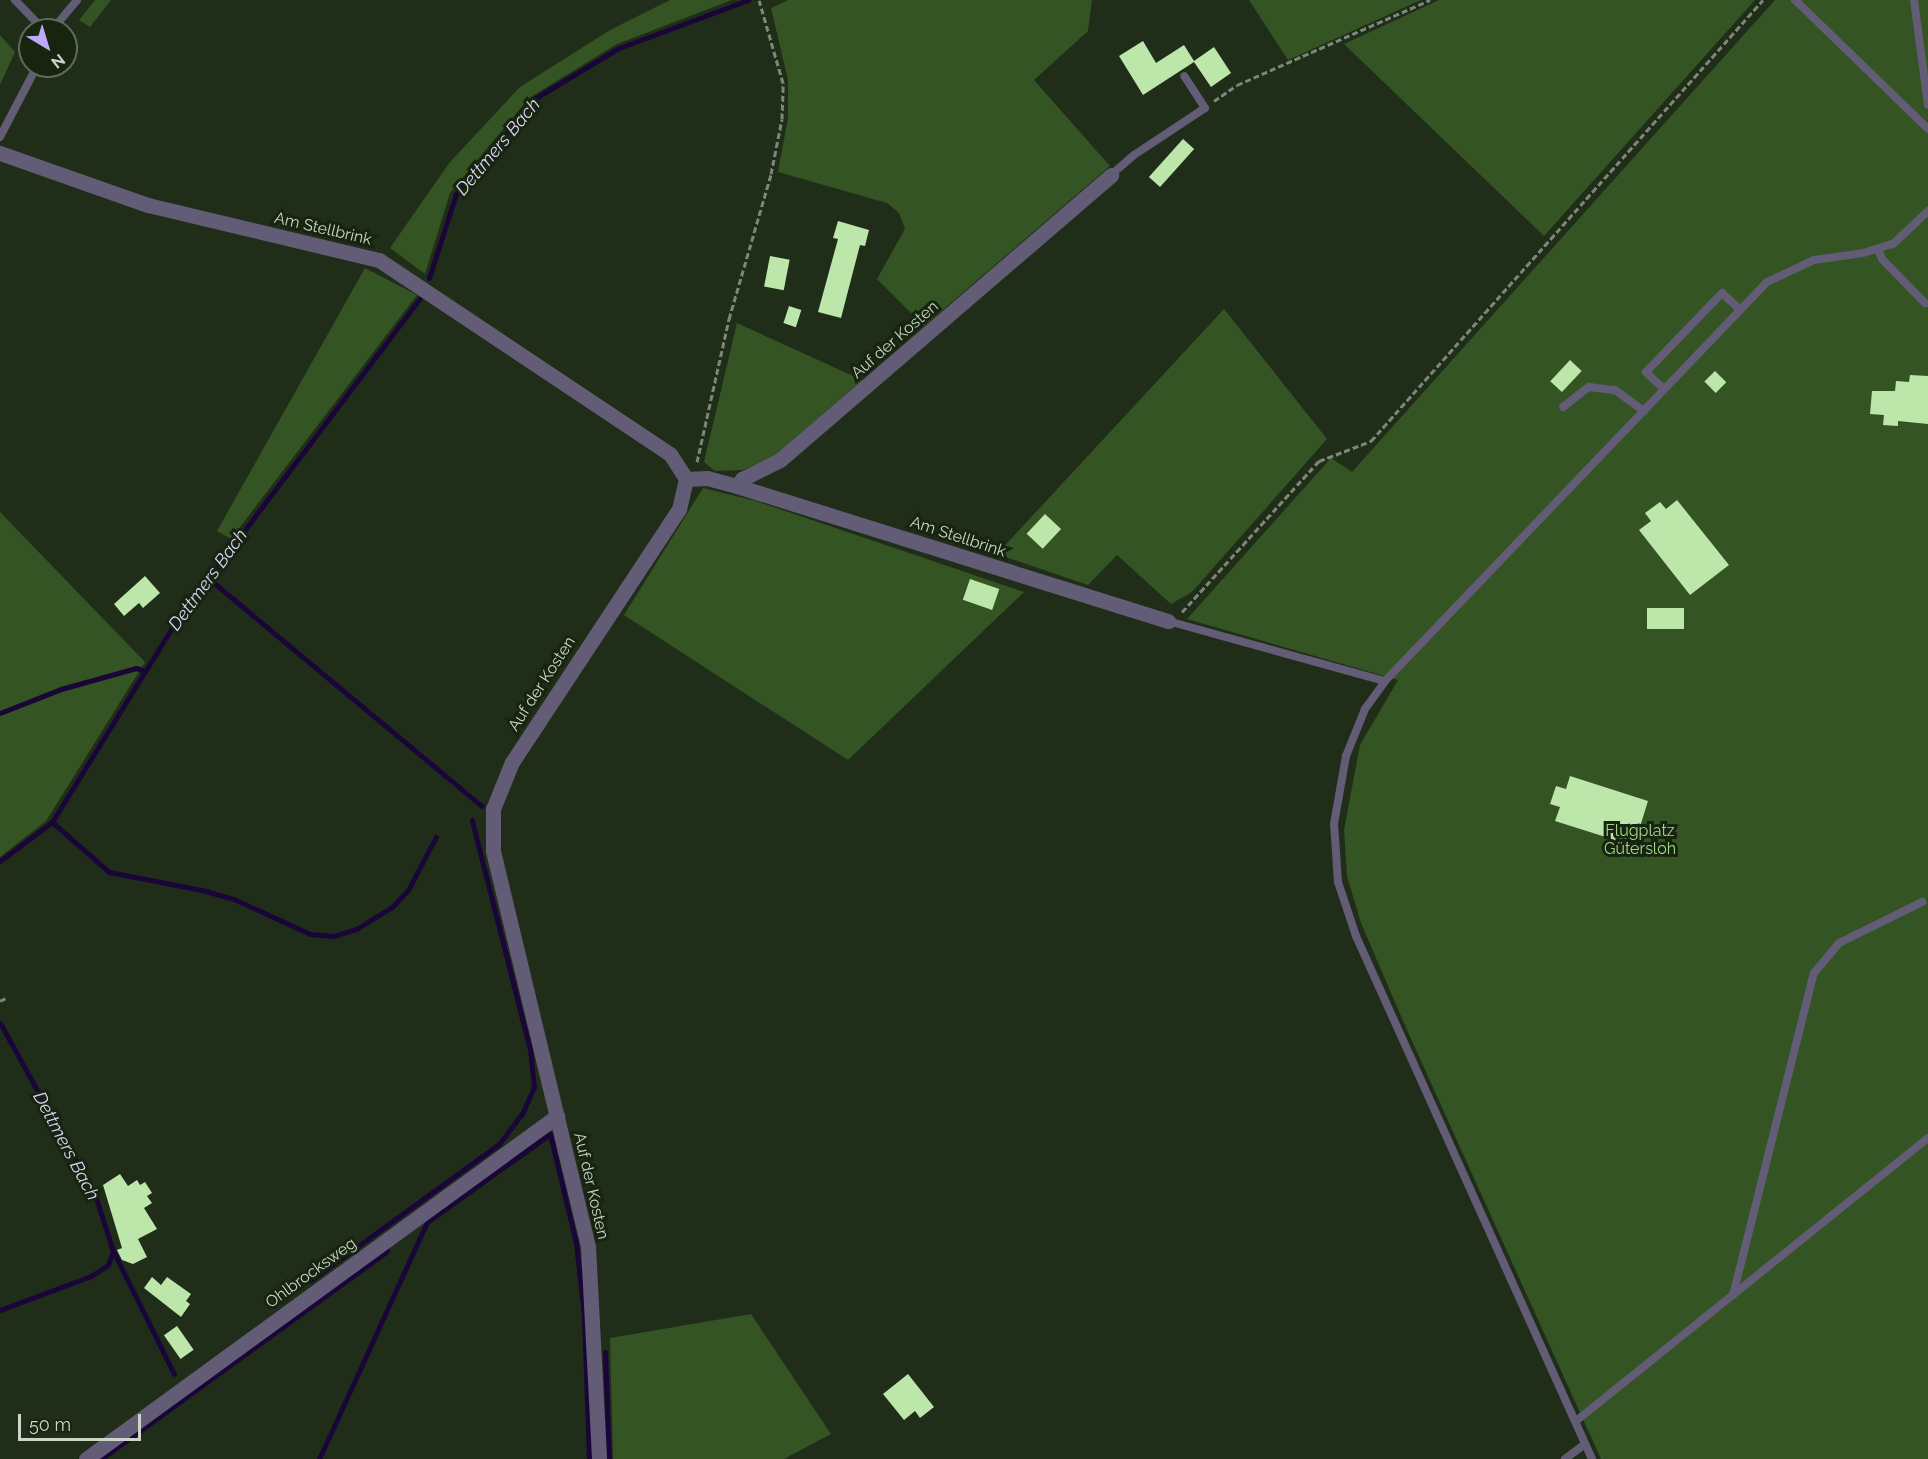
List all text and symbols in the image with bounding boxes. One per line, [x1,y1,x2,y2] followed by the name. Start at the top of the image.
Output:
[18,18,78,78] north arrow
[47,50,69,72] text: N
[451,94,545,200] water label: Dettmers Bach
[272,208,374,250] street label: Am Stellbrink
[847,297,943,383] street label: Auf der Kosten
[908,513,1008,561] street label: Am Stellbrink
[164,525,252,635] water label: Dettmers Bach
[504,633,580,735] street label: Auf der Kosten
[1604,821,1676,859] park label: Flugplatz Gütersloh
[28,1088,104,1204] water label: Dettmers Bach
[569,1130,613,1242] street label: Auf der Kosten
[262,1234,360,1312] street label: Ohlbrocksweg
[21,1402,144,1440] scale bar
[29,1414,71,1435] text: 50 m

